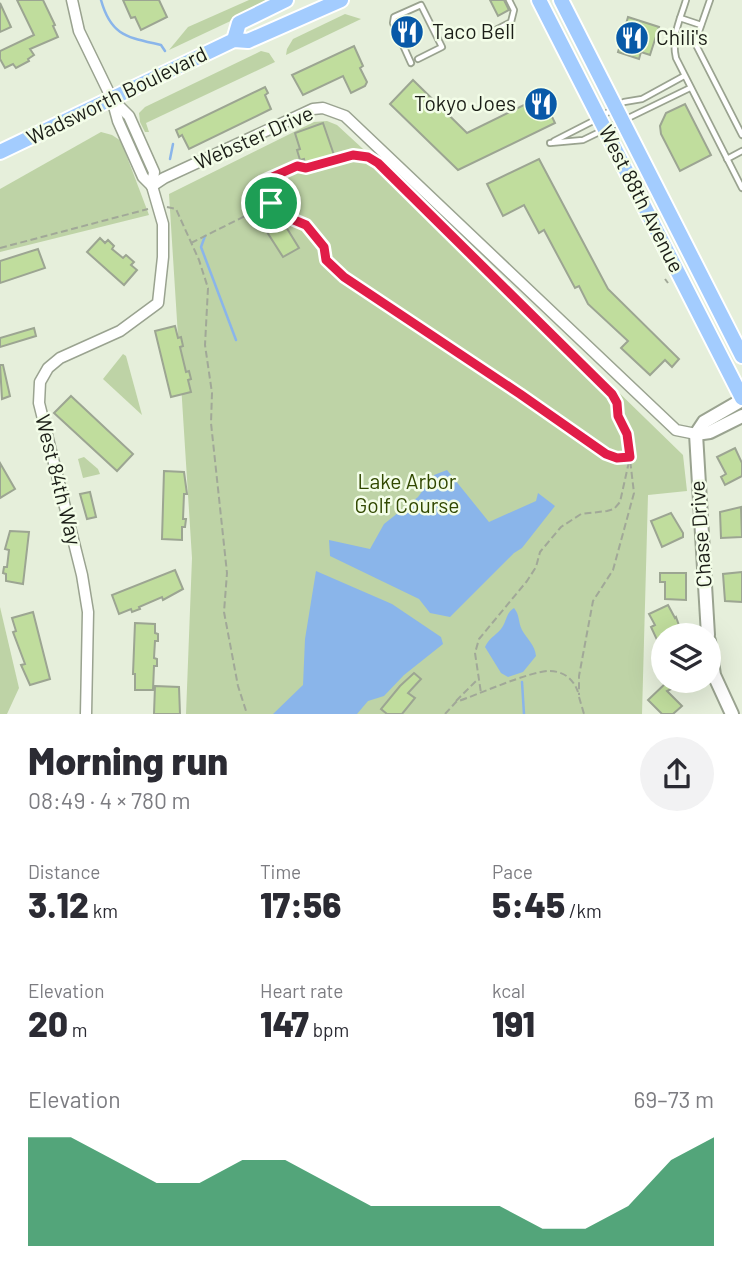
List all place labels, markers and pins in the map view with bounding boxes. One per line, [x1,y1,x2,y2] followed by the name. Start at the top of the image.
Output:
[388,13,426,51] restaurant icon: Taco Bell
[432,18,515,43] place label: Taco Bell
[613,19,651,57] restaurant icon: Chili's
[656,24,708,49] place label: Chili's
[522,85,560,123] restaurant icon: Tokyo Joes
[414,90,516,115] place label: Tokyo Joes
[241,173,301,233] pin

